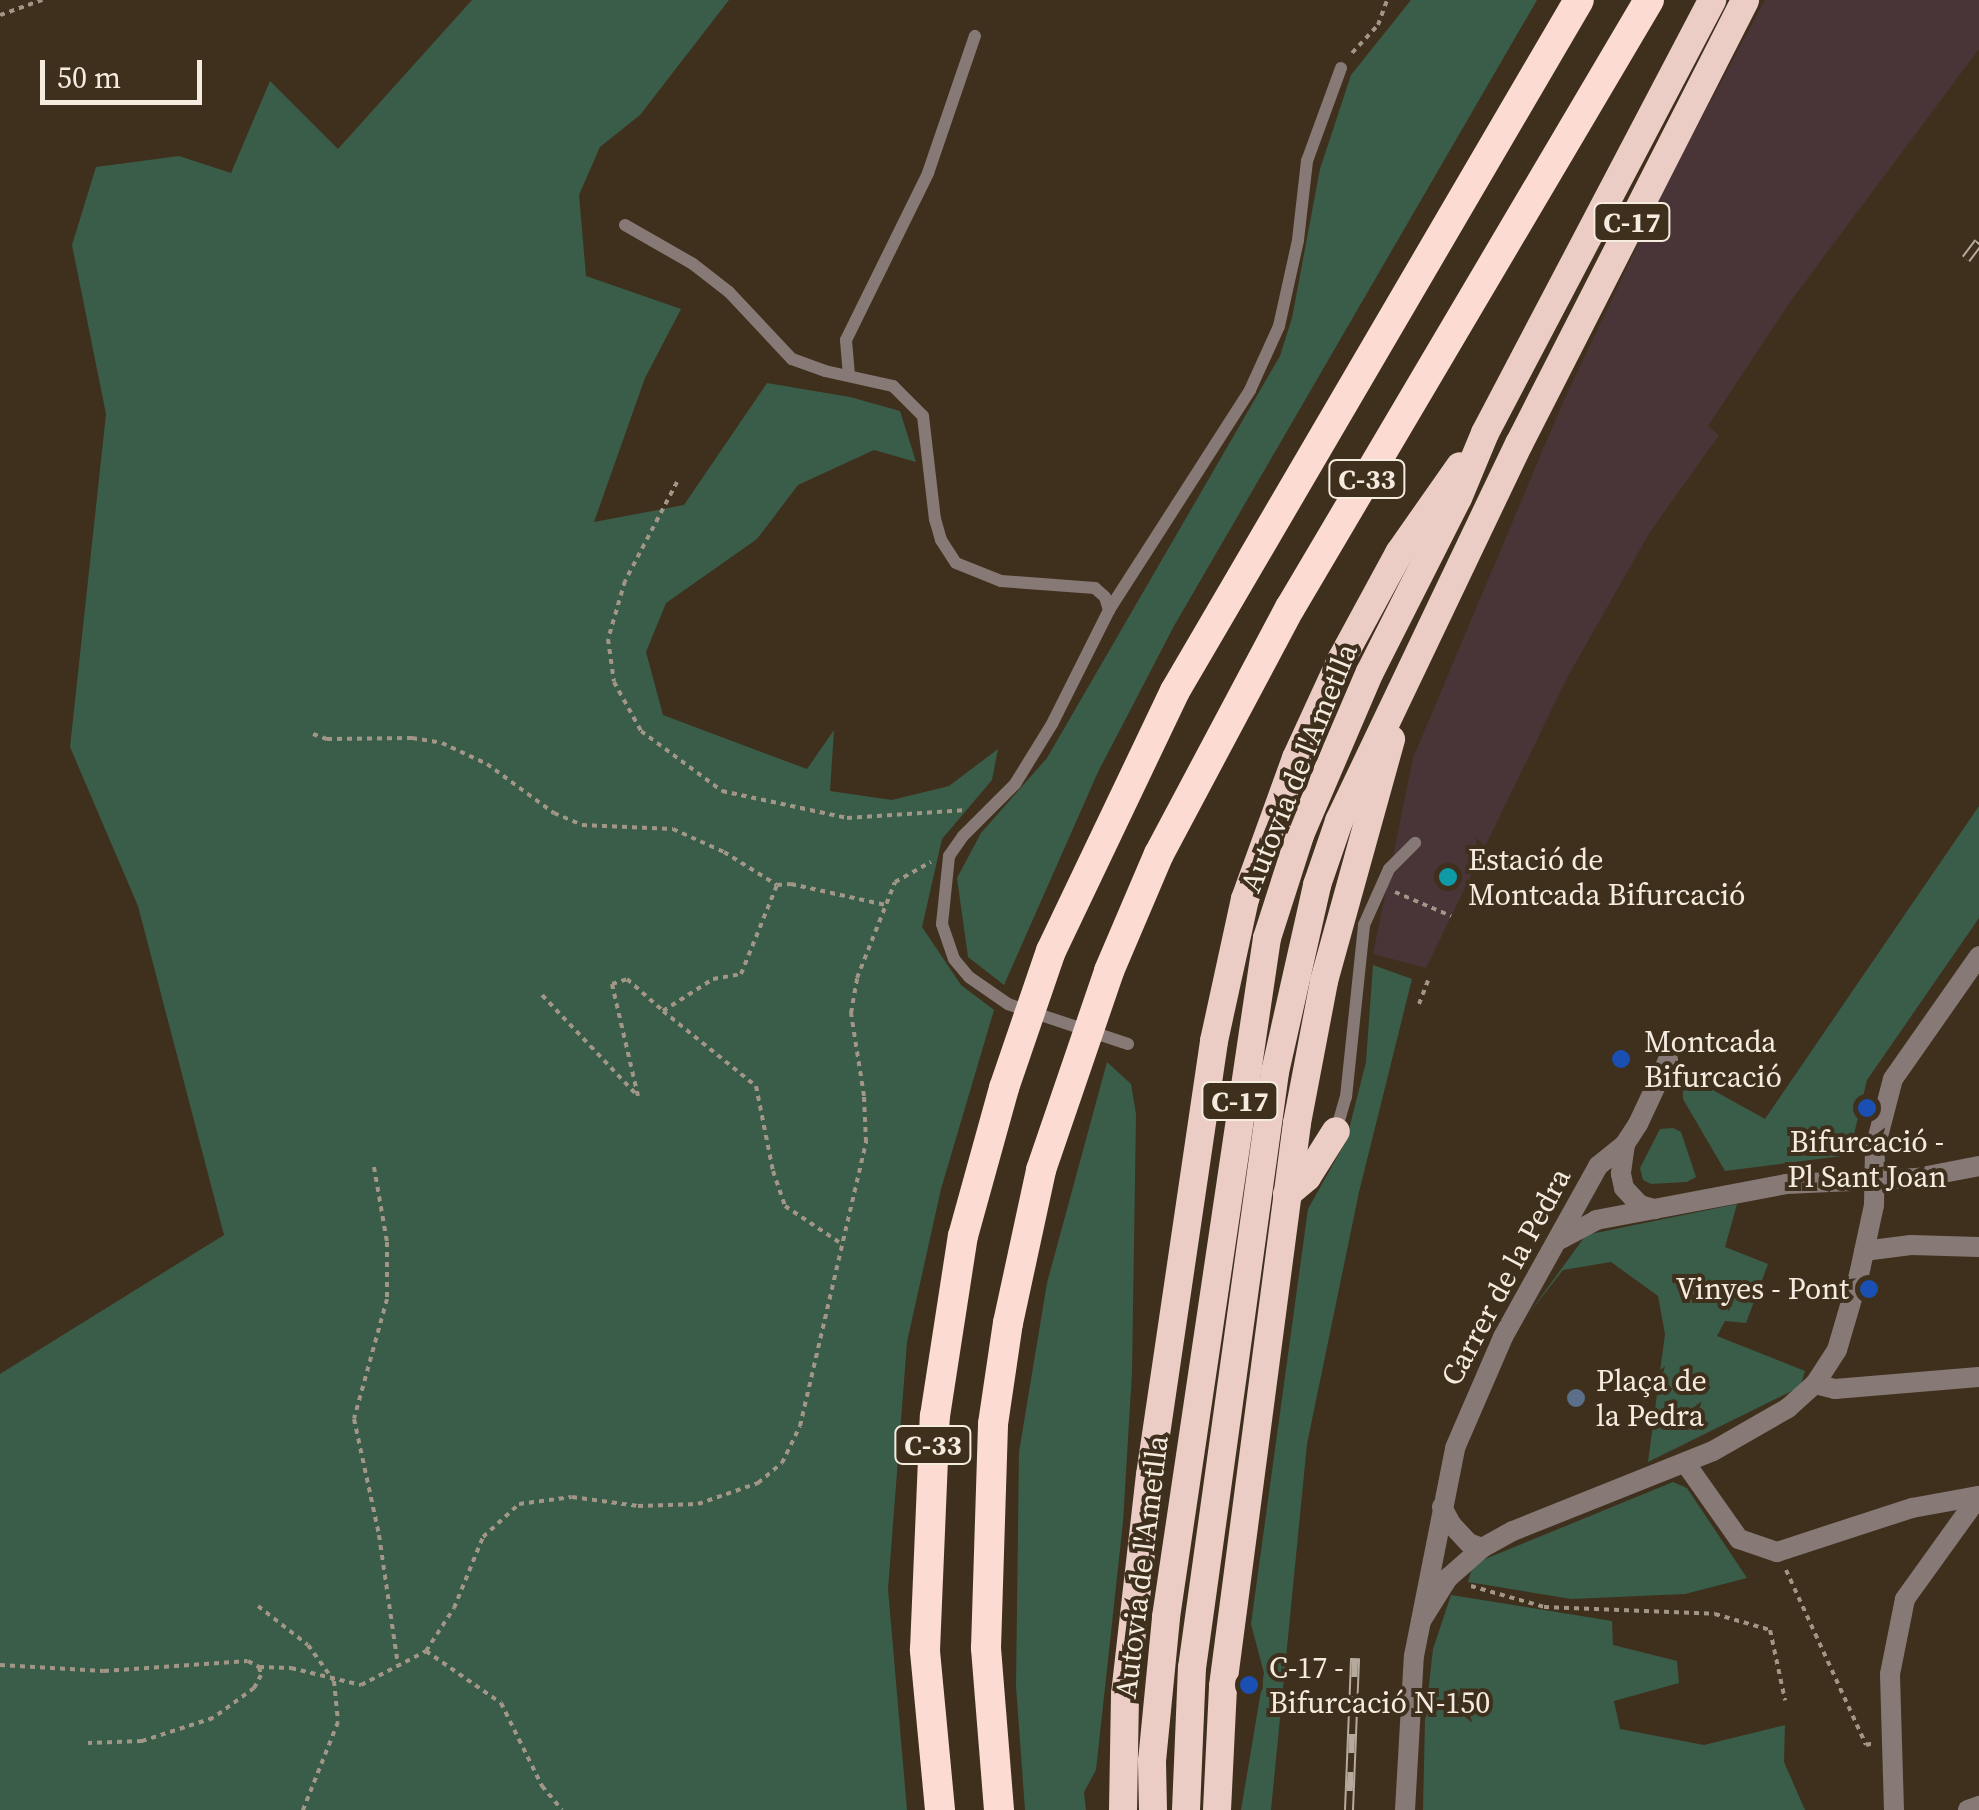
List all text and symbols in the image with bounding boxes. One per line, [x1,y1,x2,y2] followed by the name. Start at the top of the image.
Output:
[45,40,208,102] scale bar
[57,57,121,98] text: 50 m
[1592,199,1672,245] road number: C-17
[1327,456,1407,502] road number: C-33
[1233,639,1365,897] street label: Autovia de l'Ametlla
[1468,842,1746,912] place label: Estació de Montcada Bifurcació
[1437,866,1459,888] marker: Estació de Montcada Bifurcació
[1644,1024,1782,1094] place label: Montcada Bifurcació
[1608,1046,1634,1072] marker: Montcada Bifurcació
[1200,1078,1280,1124] road number: C-17
[1856,1097,1878,1119] marker: Bifurcació - Pl Sant Joan
[1787,1124,1947,1194] place label: Bifurcació - Pl Sant Joan
[1433,1162,1579,1392] street label: Carrer de la Pedra
[1676,1271,1849,1307] place label: Vinyes - Pont
[1858,1278,1880,1300] marker: Vinyes - Pont
[1596,1363,1707,1434] place label: Plaça de la Pedra
[1565,1387,1587,1409] marker: Plaça de la Pedra
[893,1422,973,1468] road number: C-33
[1108,1433,1176,1701] street label: Autovia de l'Ametlla
[1269,1650,1490,1720] place label: C-17 - Bifurcació N-150
[1238,1674,1260,1696] marker: C-17 - Bifurcació N-150

